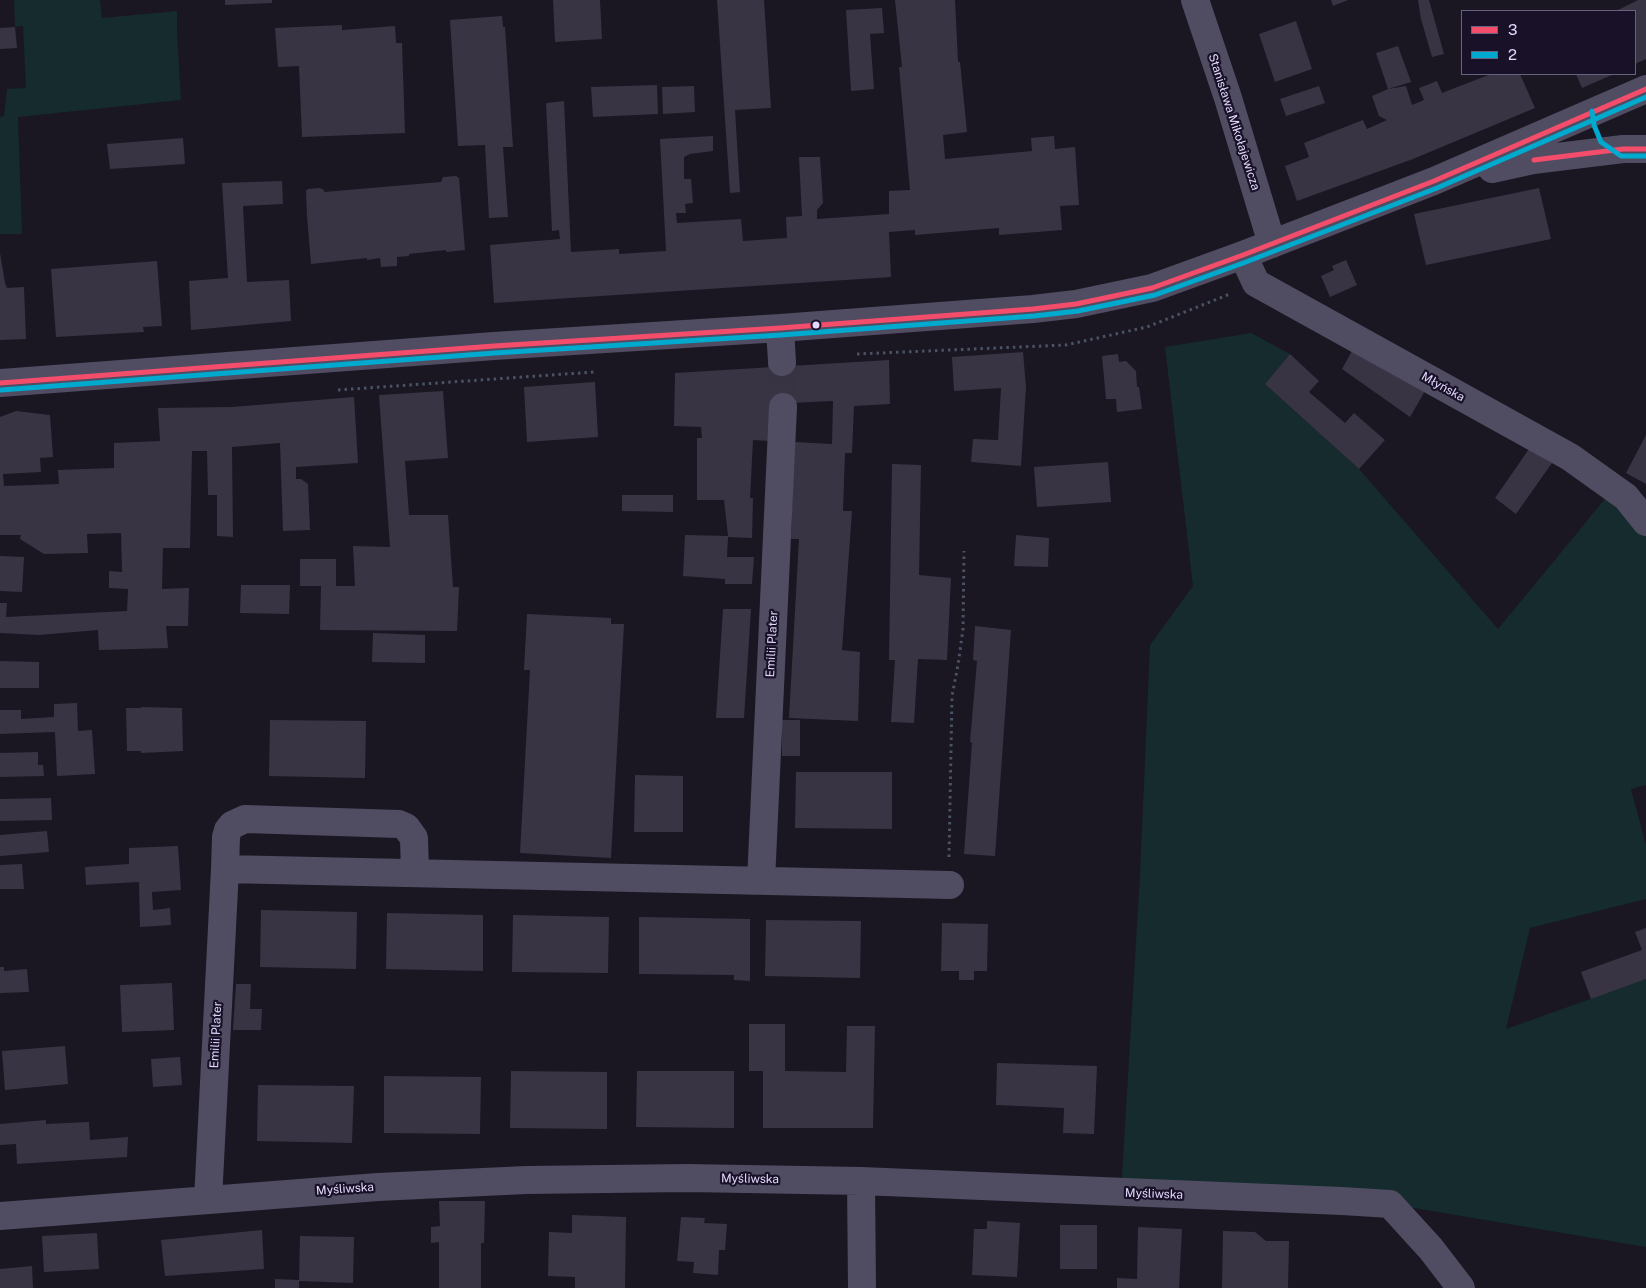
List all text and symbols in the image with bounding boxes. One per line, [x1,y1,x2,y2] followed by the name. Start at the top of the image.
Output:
[1461,10,1636,75] legend
[1508,21,1517,38] text: 3
[1508,46,1517,63] text: 2
[1205,52,1263,192] street label: Stanisława Mikołajewicza
[811,320,821,330] unlabelled marker
[1419,369,1467,405] street label: Młyńska
[763,610,781,678] street label: Emilii Plater
[207,1001,225,1069] street label: Emilii Plater
[721,1171,779,1187] street label: Myśliwska
[316,1180,374,1198] street label: Myśliwska
[1125,1186,1183,1202] street label: Myśliwska

